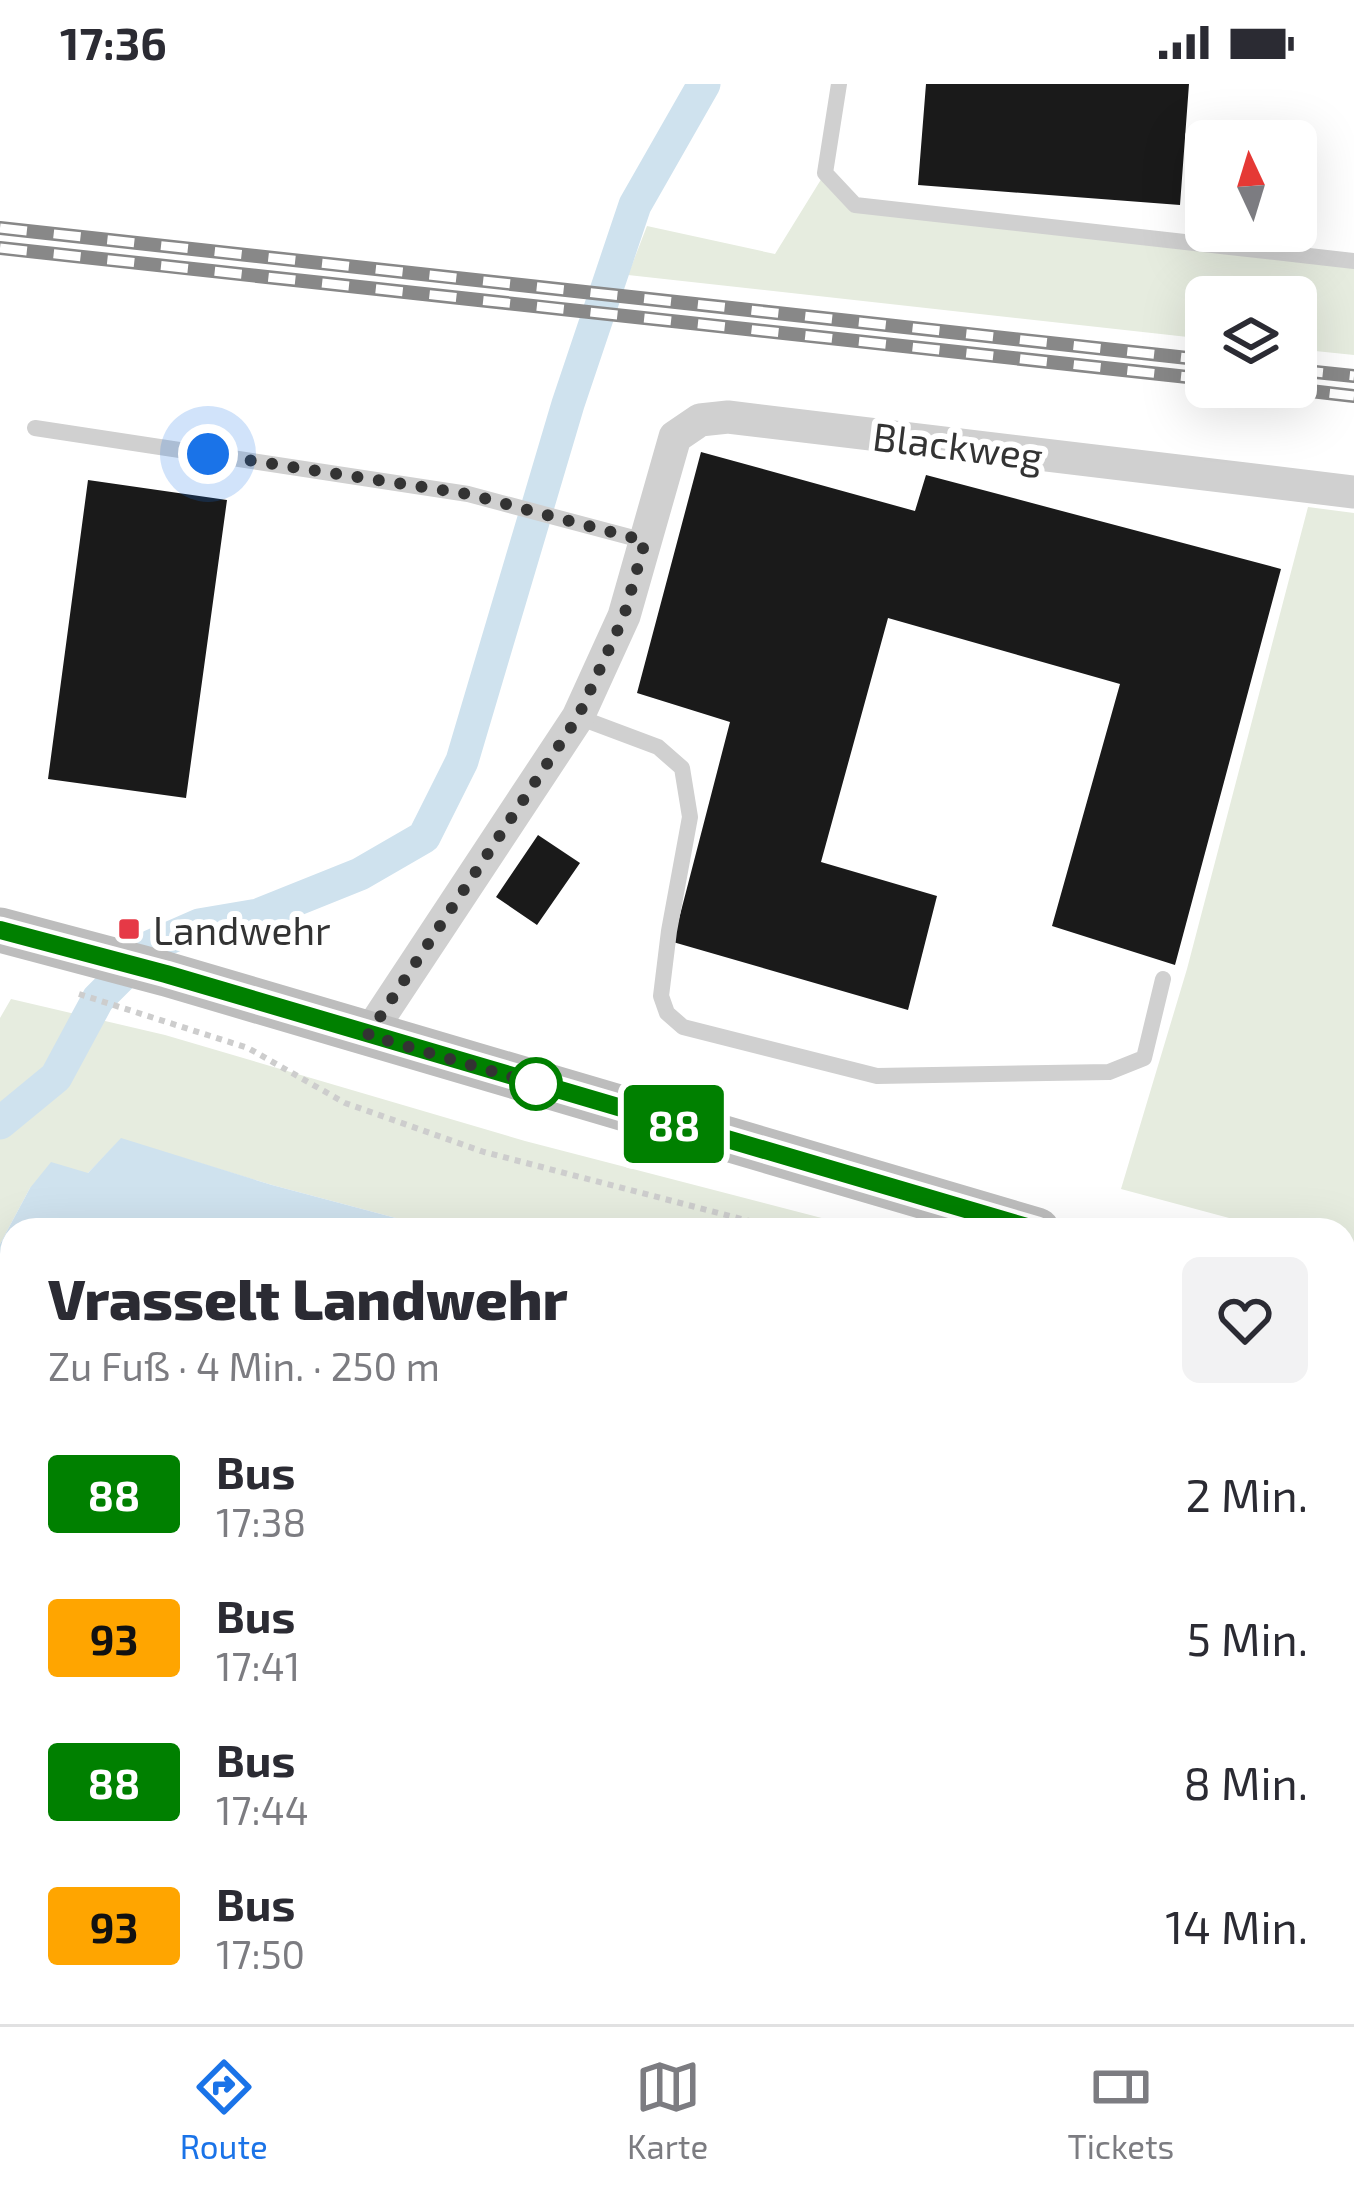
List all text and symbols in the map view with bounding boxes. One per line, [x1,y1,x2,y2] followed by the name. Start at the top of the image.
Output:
[60,15,167,69] text: 17:36
[1185,120,1317,252] north arrow
[1185,120,1317,408] map controls
[1185,276,1317,408] button: layers
[870,411,1046,479] street label: Blackweg
[178,424,238,484] your location
[153,906,331,953] place label: Landwehr
[116,916,142,942] marker: Landwehr
[511,1059,561,1109] unlabelled marker
[620,1085,728,1163] line badge: 88
[648,1099,700,1149] text: 88
[1182,1257,1308,1383] button: heart
[48,1263,568,1331] text: Vrasselt Landwehr
[48,1342,440,1389] text: Zu Fuß · 4 Min. · 250 m
[216,1444,295,1498] text: Bus
[1186,1467,1308,1521] text: 2 Min.
[88,1469,140,1519] text: 88
[216,1498,306,1545] text: 17:38
[216,1588,295,1642] text: Bus
[1187,1611,1308,1665] text: 5 Min.
[90,1613,138,1663] text: 93
[216,1642,300,1689] text: 17:41
[216,1732,295,1786] text: Bus
[1184,1755,1308,1809] text: 8 Min.
[88,1757,140,1807] text: 88
[216,1786,309,1833] text: 17:44
[216,1876,295,1930] text: Bus
[1165,1899,1308,1953] text: 14 Min.
[90,1901,138,1951] text: 93
[216,1930,305,1977] text: 17:50
[180,2054,268,2166] tab: Route
[627,2054,708,2166] tab: Karte
[1067,2054,1174,2166] tab: Tickets

